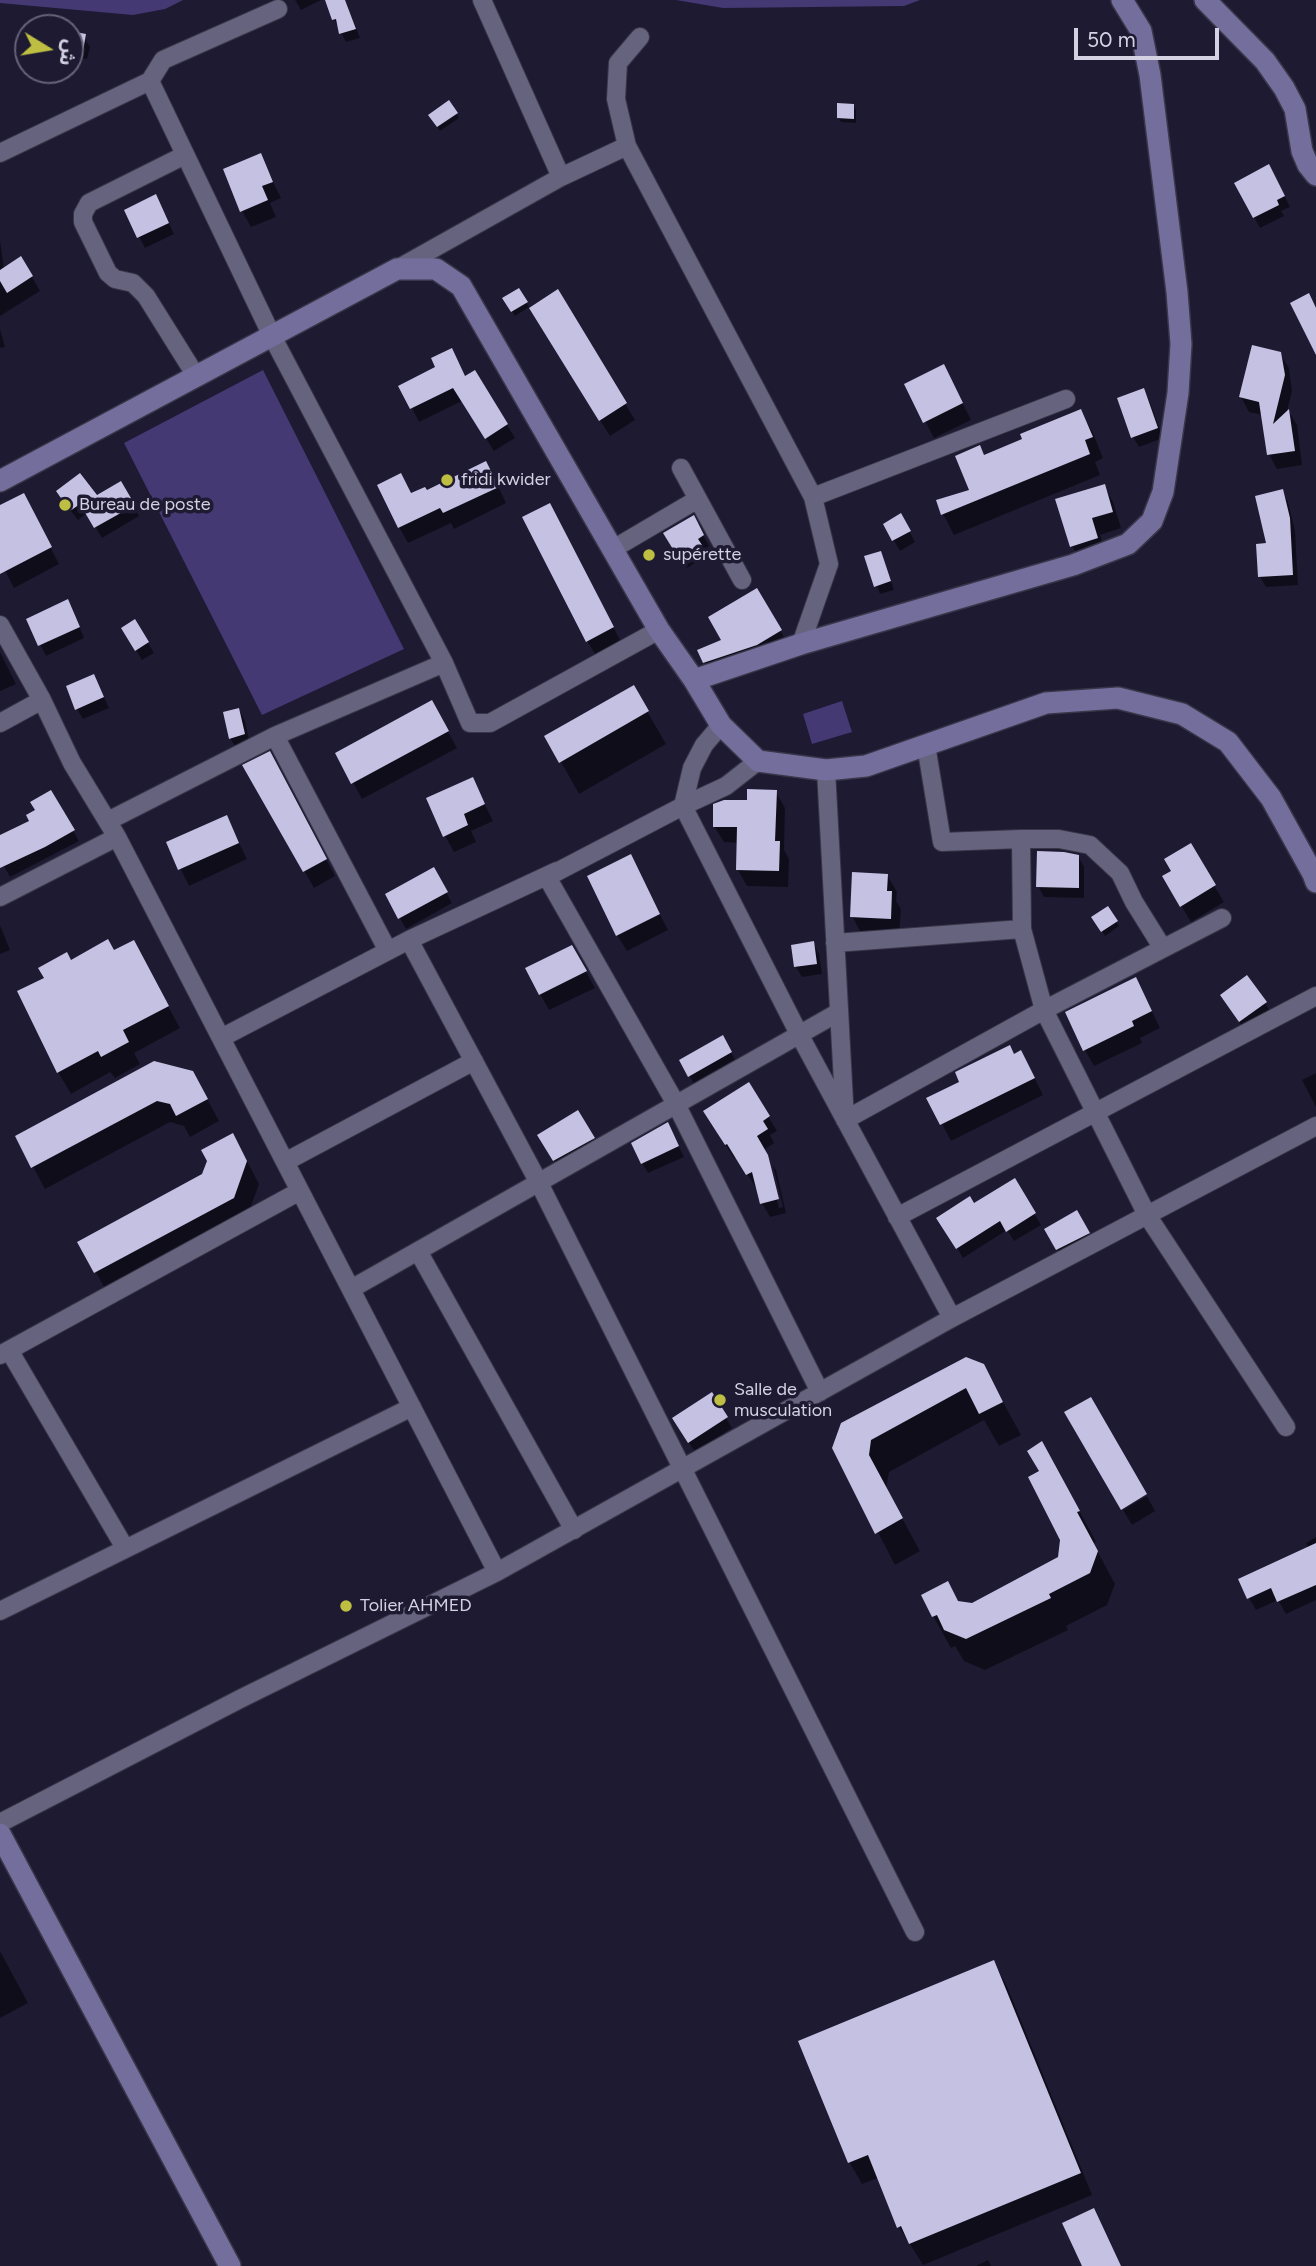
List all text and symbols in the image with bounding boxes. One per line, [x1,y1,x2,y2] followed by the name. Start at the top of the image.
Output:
[14,14,84,84] north arrow
[1078,14,1223,58] scale bar
[1087,27,1136,52] text: 50 m
[54,38,82,68] text: ش
[461,469,551,491] place label: fridi kwider
[439,472,455,488] marker: fridi kwider
[79,494,210,516] place label: Bureau de poste
[57,497,73,513] marker: Bureau de poste
[663,544,741,566] place label: supérette
[641,547,657,563] marker: supérette
[734,1379,832,1422] place label: Salle de musculation
[712,1392,728,1408] marker: Salle de musculation
[360,1595,472,1617] place label: Tolier AHMED
[338,1598,354,1614] marker: Tolier AHMED

